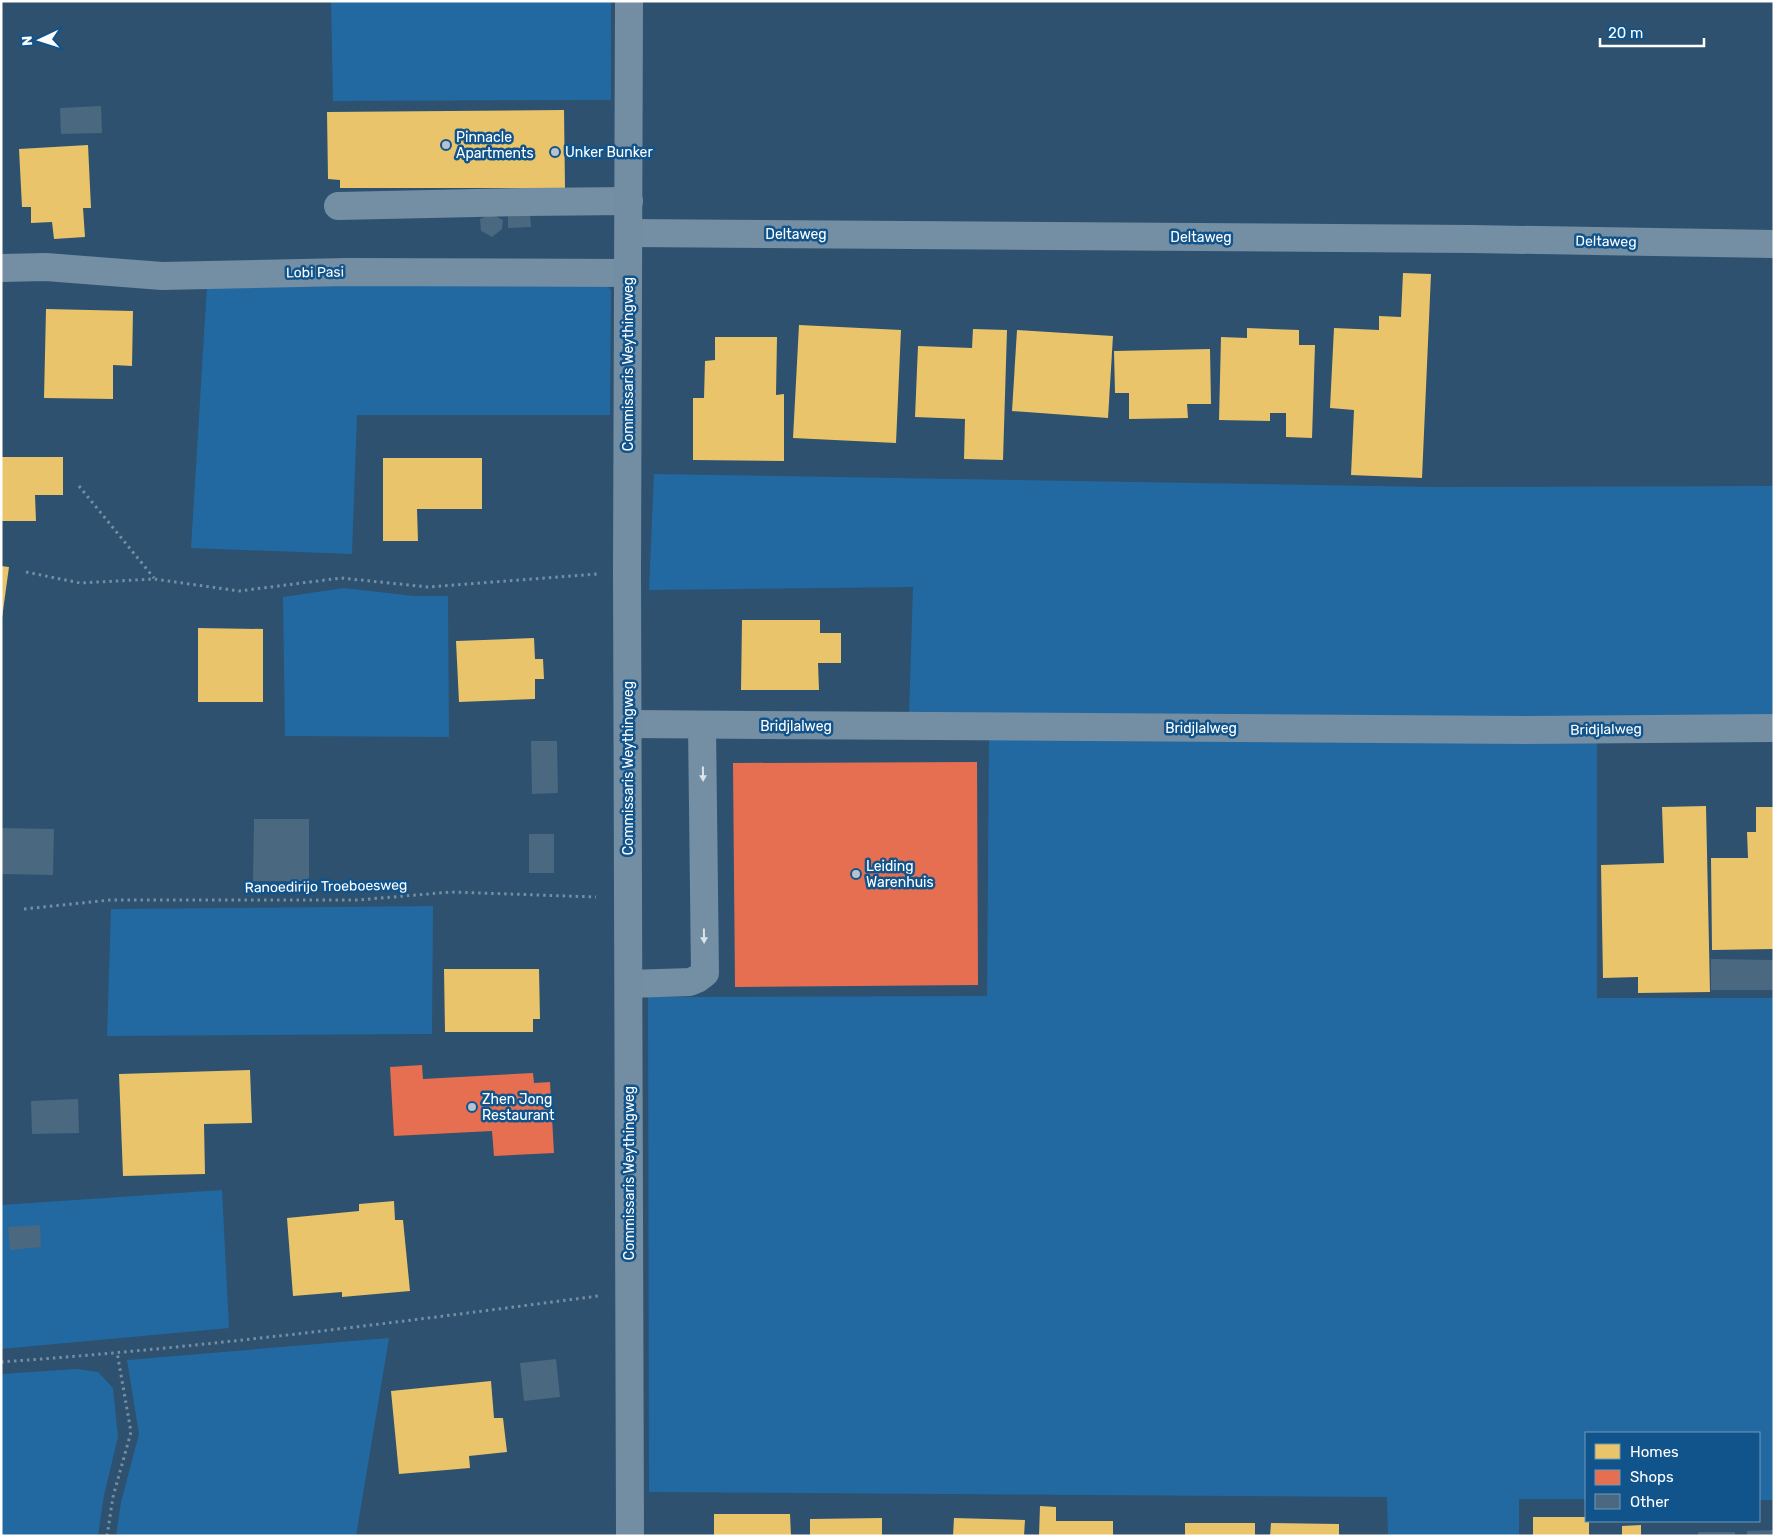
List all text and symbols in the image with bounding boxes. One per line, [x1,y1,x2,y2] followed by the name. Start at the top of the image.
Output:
[15,15,65,65] north arrow
[1600,15,1704,47] scale bar
[1608,24,1643,42] text: 20 m
[19,35,36,46] text: N
[456,129,534,162] place label: Pinnacle Apartments
[440,139,452,151] marker: Pinnacle Apartments
[565,144,653,161] place label: Unker Bunker
[549,146,561,158] marker: Unker Bunker
[765,226,827,243] street label: Deltaweg
[1170,229,1232,246] street label: Deltaweg
[1575,232,1637,251] street label: Deltaweg
[286,263,344,282] street label: Lobi Pasi
[620,277,637,451] street label: Commissaris Weythingweg
[620,681,637,855] street label: Commissaris Weythingweg
[760,718,832,735] street label: Bridjlalweg
[1165,720,1237,737] street label: Bridjlalweg
[1570,720,1642,739] street label: Bridjlalweg
[699,766,707,782] one-way arrow
[866,858,934,891] place label: Leiding Warenhuis
[850,868,862,880] marker: Leiding Warenhuis
[244,877,408,896] street label: Ranoedirijo Troeboesweg
[700,928,708,944] one-way arrow
[621,1086,638,1260] street label: Commissaris Weythingweg
[482,1091,555,1124] place label: Zhen Jong Restaurant
[466,1101,478,1113] marker: Zhen Jong Restaurant
[1585,1432,1760,1522] legend
[1630,1443,1679,1461] text: Homes
[1630,1468,1674,1486] text: Shops
[1630,1493,1670,1511] text: Other

